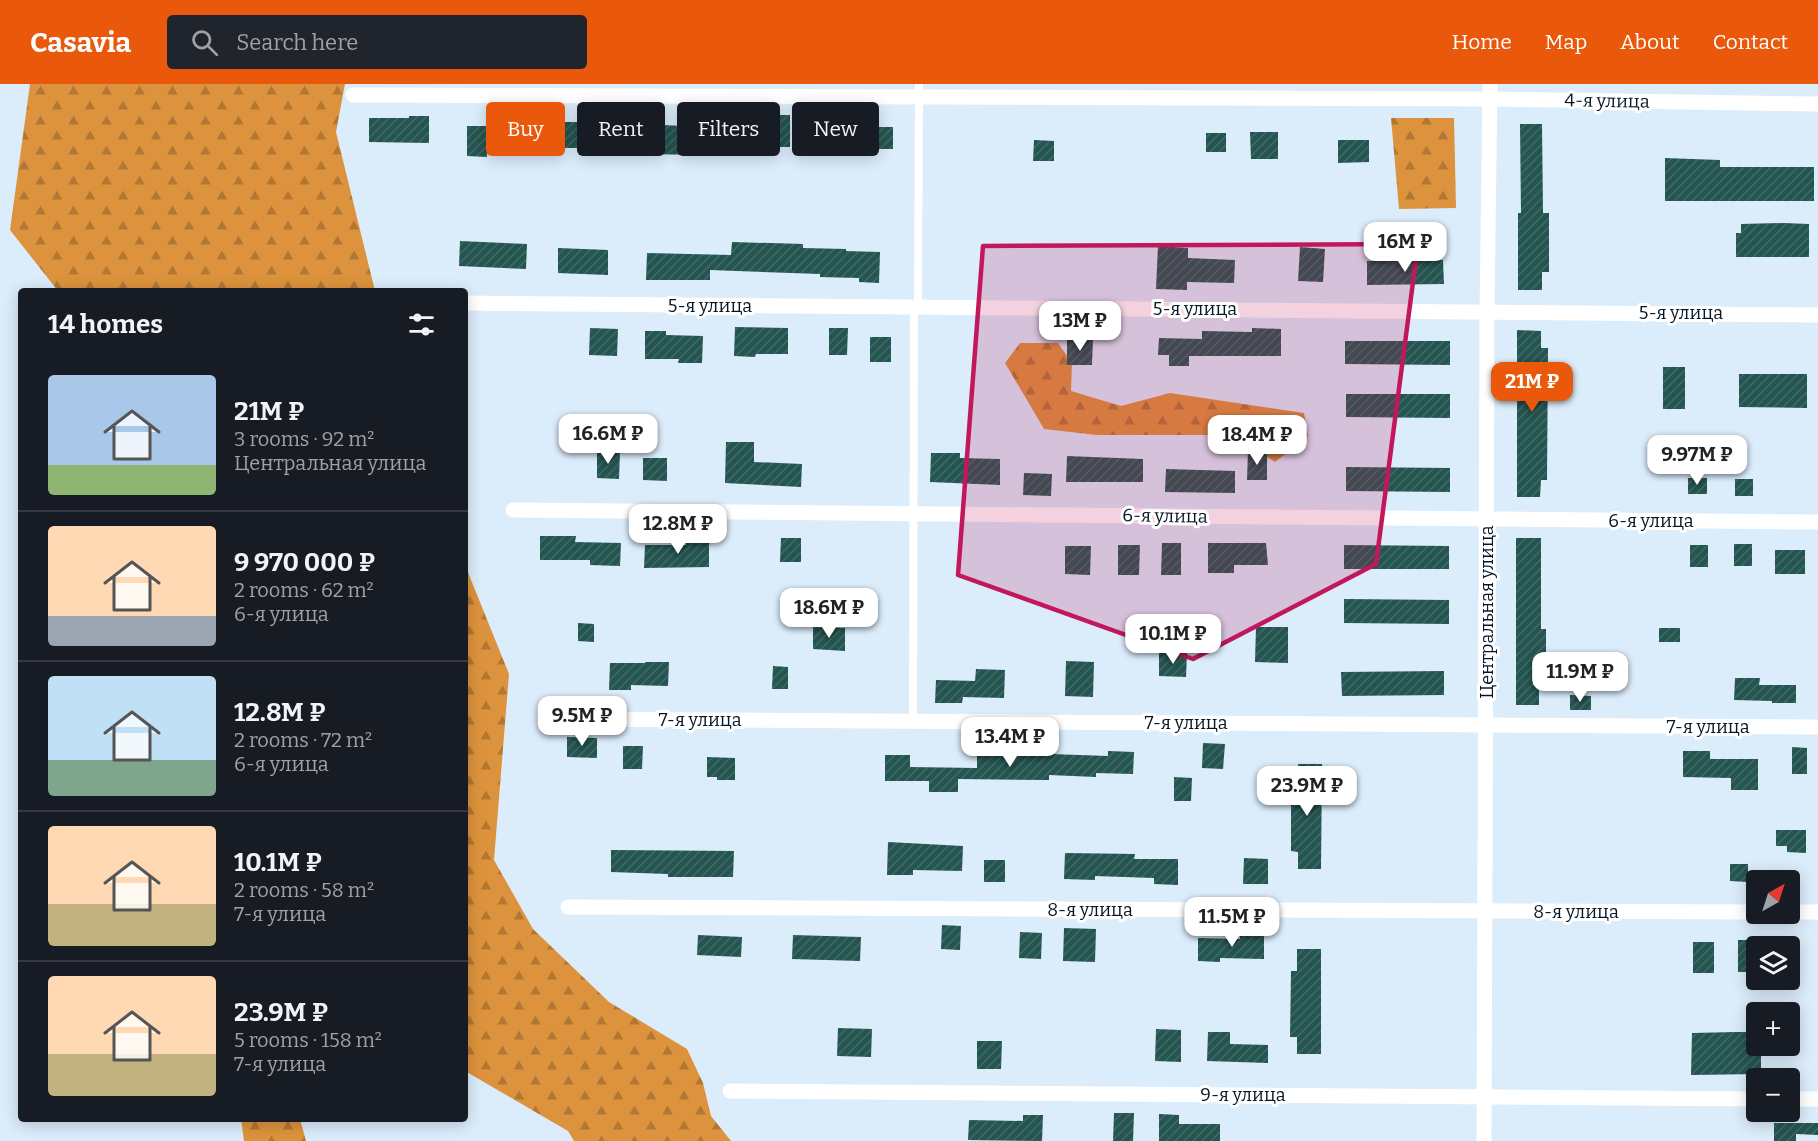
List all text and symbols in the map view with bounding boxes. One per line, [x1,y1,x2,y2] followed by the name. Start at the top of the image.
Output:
[167,15,587,69] search box
[30,26,131,59] text: Casavia
[188,26,221,59] icon: search
[236,29,358,56] text: Search here
[1452,29,1512,55] text: Home
[1545,29,1587,55] text: Map
[1620,29,1680,55] text: About
[1713,29,1788,55] text: Contact
[1564,89,1650,113] street label: 4-я улица
[486,102,565,156] chip: Buy
[577,102,665,156] chip: Rent
[677,102,780,156] chip: Filters
[792,102,879,156] chip: New
[1363,222,1447,273] pin: 16M ₽
[1378,229,1432,253] text: 16M ₽
[668,295,752,317] street label: 5-я улица
[1153,298,1237,320] street label: 5-я улица
[1038,301,1122,352] pin: 13M ₽
[1639,302,1723,324] street label: 5-я улица
[405,308,438,341] icon: filters
[1053,308,1107,332] text: 13M ₽
[48,309,163,340] text: 14 homes
[1490,362,1574,413] pin: 21M ₽
[1505,369,1559,393] text: 21M ₽
[234,396,304,427] text: 21M ₽
[96,399,168,471] icon: home
[553,414,663,465] pin: 16.6M ₽
[1202,415,1312,466] pin: 18.4M ₽
[573,421,643,445] text: 16.6M ₽
[1222,422,1292,446] text: 18.4M ₽
[234,427,374,451] text: 3 rooms · 92 m²
[1642,435,1752,486] pin: 9.97M ₽
[1661,442,1733,466] text: 9.97M ₽
[234,451,427,475] text: Центральная улица
[623,504,733,555] pin: 12.8M ₽
[1122,504,1208,528] street label: 6-я улица
[1608,510,1694,532] street label: 6-я улица
[643,511,713,535] text: 12.8M ₽
[1476,525,1498,699] street label: Центральная улица
[234,547,375,578] text: 9 970 000 ₽
[96,550,168,622] icon: home
[234,578,374,602] text: 2 rooms · 62 m²
[774,588,884,639] pin: 18.6M ₽
[794,595,864,619] text: 18.6M ₽
[234,602,329,626] text: 6-я улица
[1118,614,1228,665] pin: 10.1M ₽
[1139,621,1207,645] text: 10.1M ₽
[1525,652,1635,703] pin: 11.9M ₽
[1546,659,1614,683] text: 11.9M ₽
[533,696,631,747] pin: 9.5M ₽
[234,697,325,728] text: 12.8M ₽
[96,700,168,772] icon: home
[552,703,612,727] text: 9.5M ₽
[658,709,742,731] street label: 7-я улица
[1144,712,1228,734] street label: 7-я улица
[1666,716,1750,738] street label: 7-я улица
[955,717,1065,768] pin: 13.4M ₽
[975,724,1045,748] text: 13.4M ₽
[234,728,372,752] text: 2 rooms · 72 m²
[234,752,329,776] text: 6-я улица
[1252,766,1362,817] pin: 23.9M ₽
[1271,773,1343,797] text: 23.9M ₽
[234,847,322,878] text: 10.1M ₽
[96,850,168,922] icon: home
[1746,870,1800,924] north arrow
[1746,870,1800,1122] map controls
[234,878,374,902] text: 2 rooms · 58 m²
[1177,897,1287,948] pin: 11.5M ₽
[1047,899,1133,921] street label: 8-я улица
[1533,901,1619,923] street label: 8-я улица
[234,902,326,926] text: 7-я улица
[1198,904,1266,928] text: 11.5M ₽
[1746,936,1800,990] button: layers
[234,997,328,1028] text: 23.9M ₽
[96,1000,168,1072] icon: home
[1746,1002,1800,1056] button: +
[234,1028,382,1052] text: 5 rooms · 158 m²
[234,1052,326,1076] text: 7-я улица
[1746,1068,1800,1122] button: −
[1200,1084,1286,1106] street label: 9-я улица

